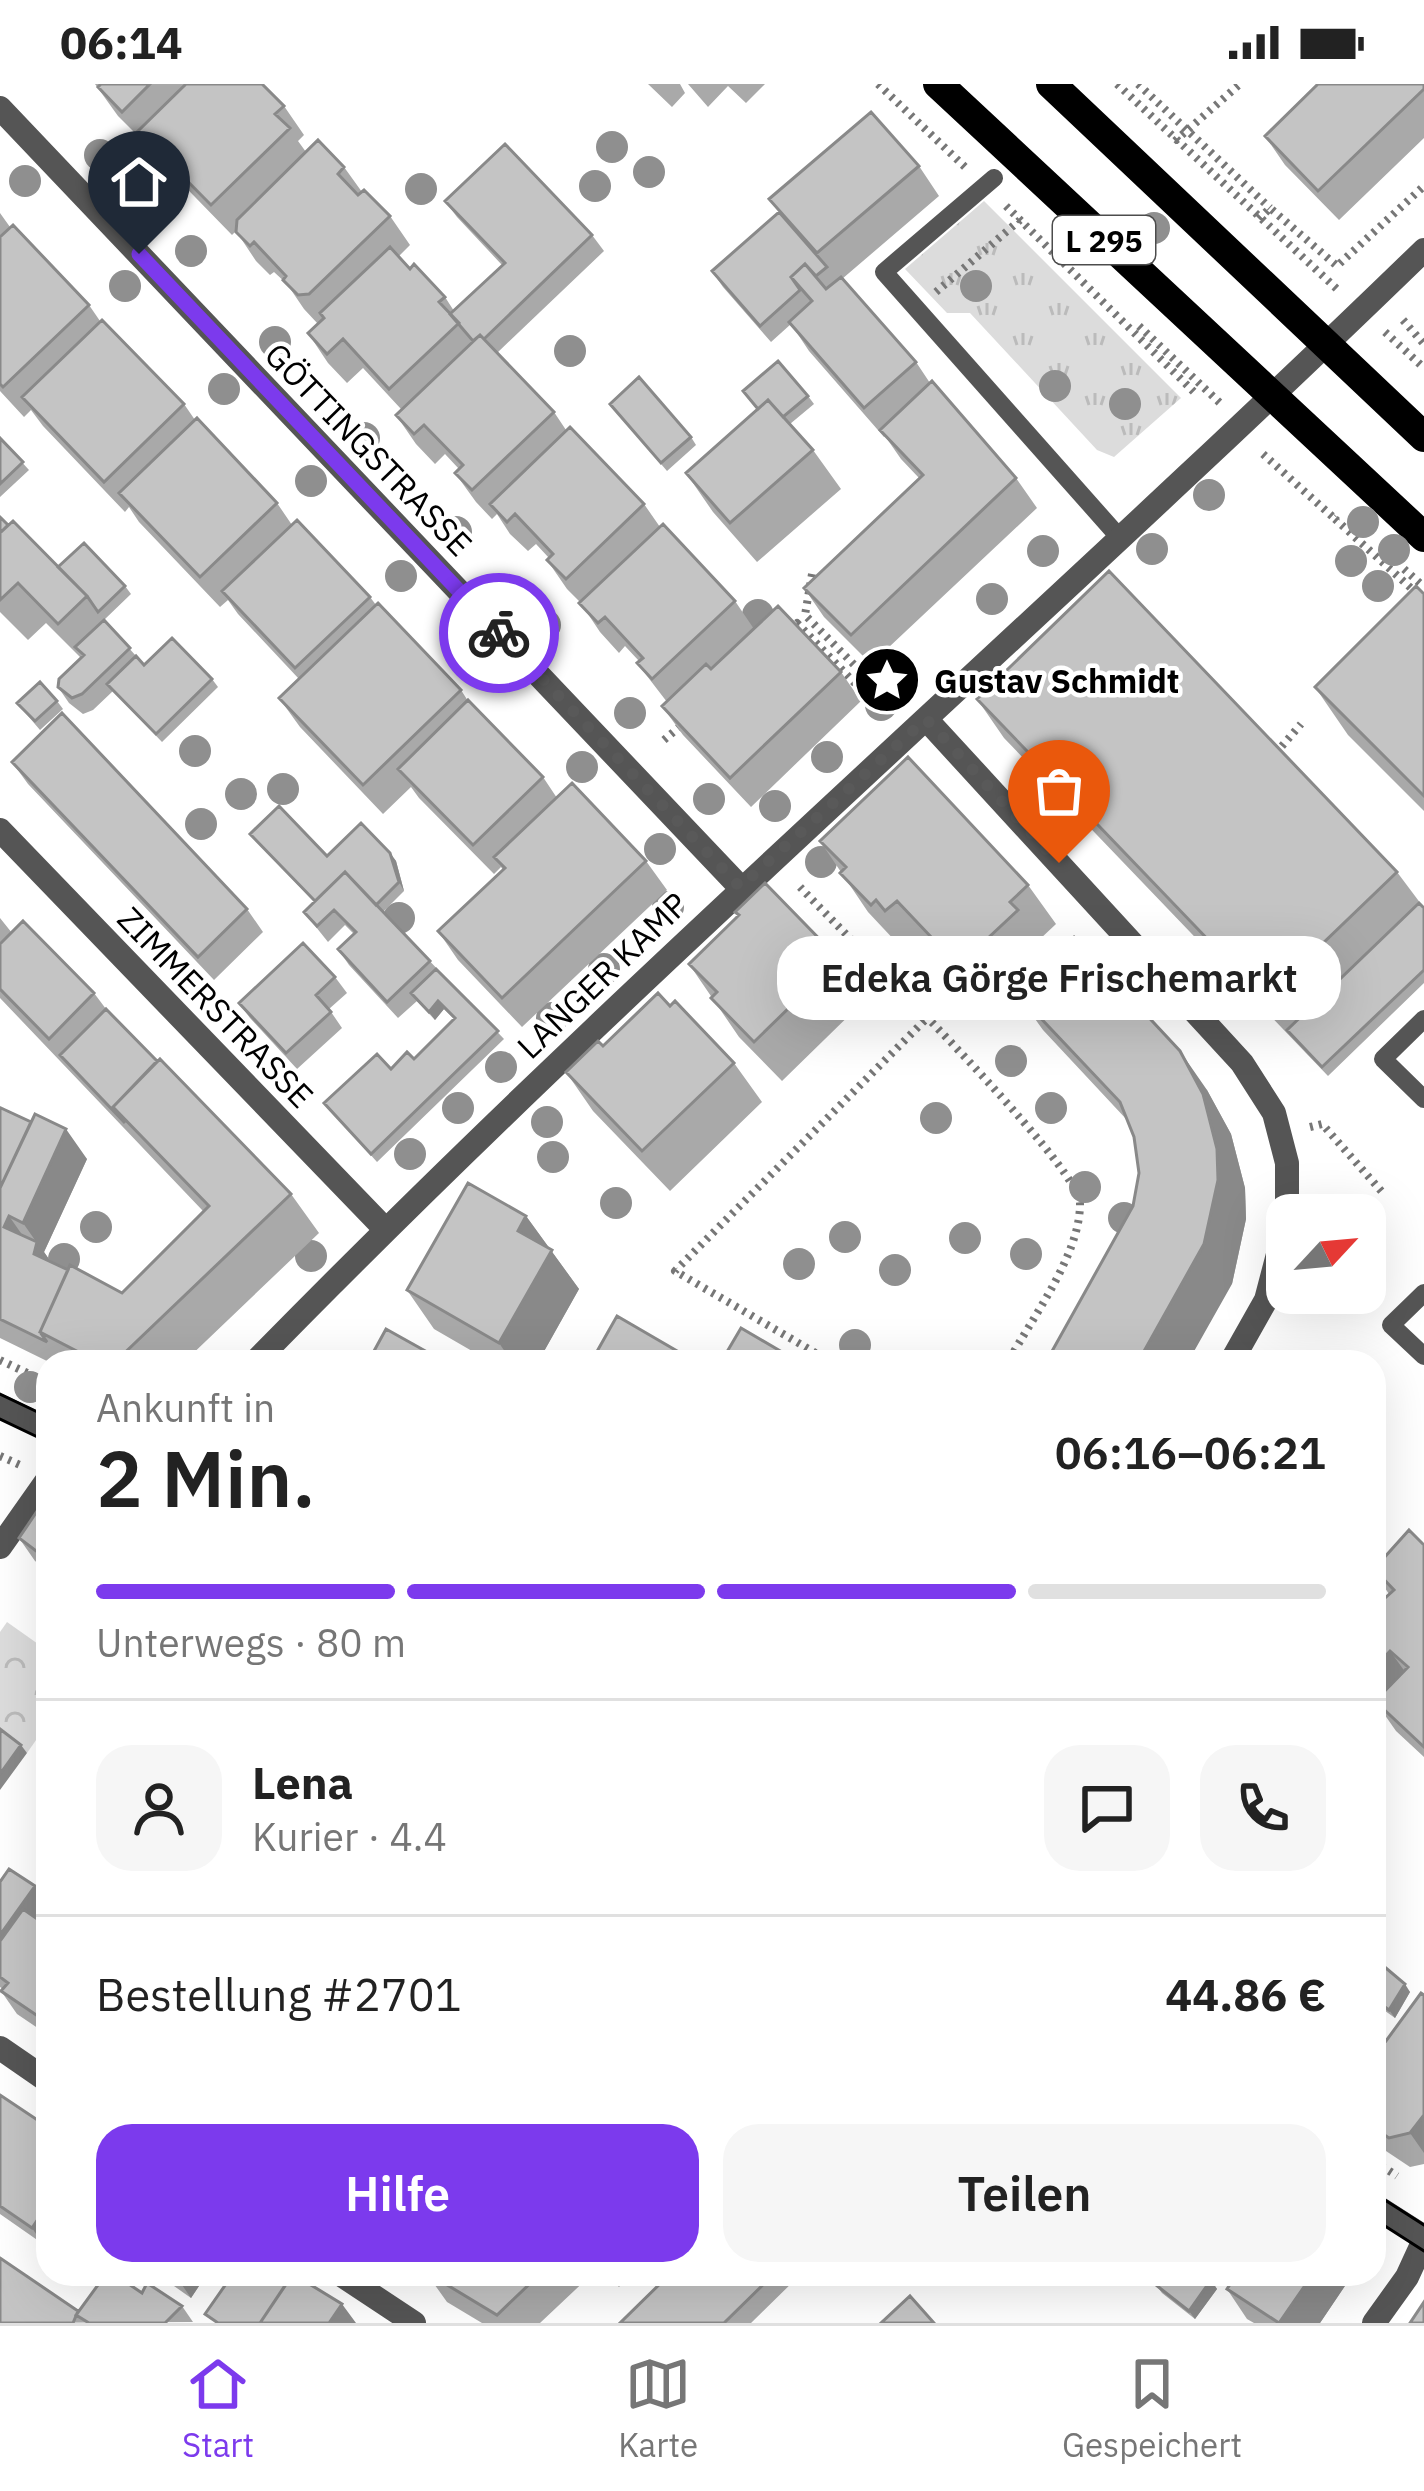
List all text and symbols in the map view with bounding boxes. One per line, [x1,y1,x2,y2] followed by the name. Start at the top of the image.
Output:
[60,13,183,71] text: 06:14
[88,131,190,254] pin
[106,149,172,215] icon: home
[1053,216,1155,264] road number: L 295
[256,333,482,565] street label: GÖTTINGSTRASSE
[439,573,559,693] courier
[466,600,532,666] icon: bike
[852,645,922,715] place icon: Gustav Schmidt
[934,659,1179,702] place label: Gustav Schmidt
[1008,740,1110,863] pin
[1026,758,1092,824] icon: bag
[507,883,697,1067] street label: LANGER KAMP
[109,897,323,1117] street label: ZIMMERSTRASSE
[777,935,1341,1019] callout: Edeka Görge Frischemarkt
[821,952,1297,1003] text: Edeka Görge Frischemarkt
[1266,1194,1386,1314] north arrow
[1266,1194,1386,1314] map controls
[96,1382,275,1433] text: Ankunft in
[1055,1423,1326,1481] text: 06:16–06:21
[96,1427,316,1528] text: 2 Min.
[96,1617,406,1668] text: Unterwegs · 80 m
[96,1745,222,1871] button: person
[1044,1745,1170,1871] button: chat
[1200,1745,1326,1871] button: phone
[252,1753,353,1811] text: Lena
[252,1811,447,1862] text: Kurier · 4.4
[96,1965,462,2023] text: Bestellung #2701
[1165,1965,1326,2023] text: 44.86 €
[96,2124,699,2262] button: Hilfe
[723,2124,1326,2262] button: Teilen
[182,2351,254,2466] tab: Start
[618,2351,698,2466] tab: Karte
[1062,2351,1242,2466] tab: Gespeichert

